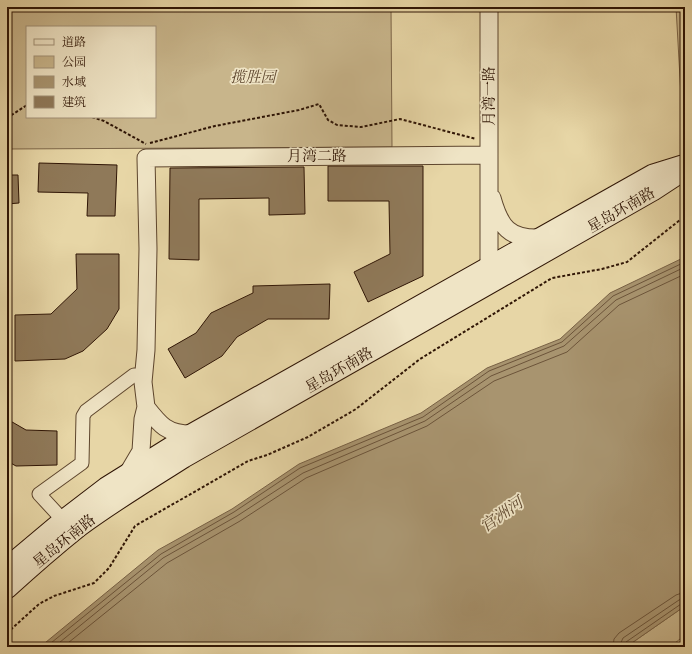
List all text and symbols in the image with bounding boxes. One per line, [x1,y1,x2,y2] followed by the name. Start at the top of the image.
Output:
[26,26,156,118] legend
[62,34,86,52] text: 道路
[62,54,86,72] text: 公园
[480,66,501,126] street label: 月湾一路
[230,68,277,89] park label: 揽胜园
[62,74,86,92] text: 水域
[62,94,86,112] text: 建筑
[287,147,347,168] street label: 月湾二路
[584,183,659,239] street label: 星岛环南路
[302,343,377,399] street label: 星岛环南路
[476,491,531,539] water label: 官洲河
[29,510,101,574] street label: 星岛环南路

